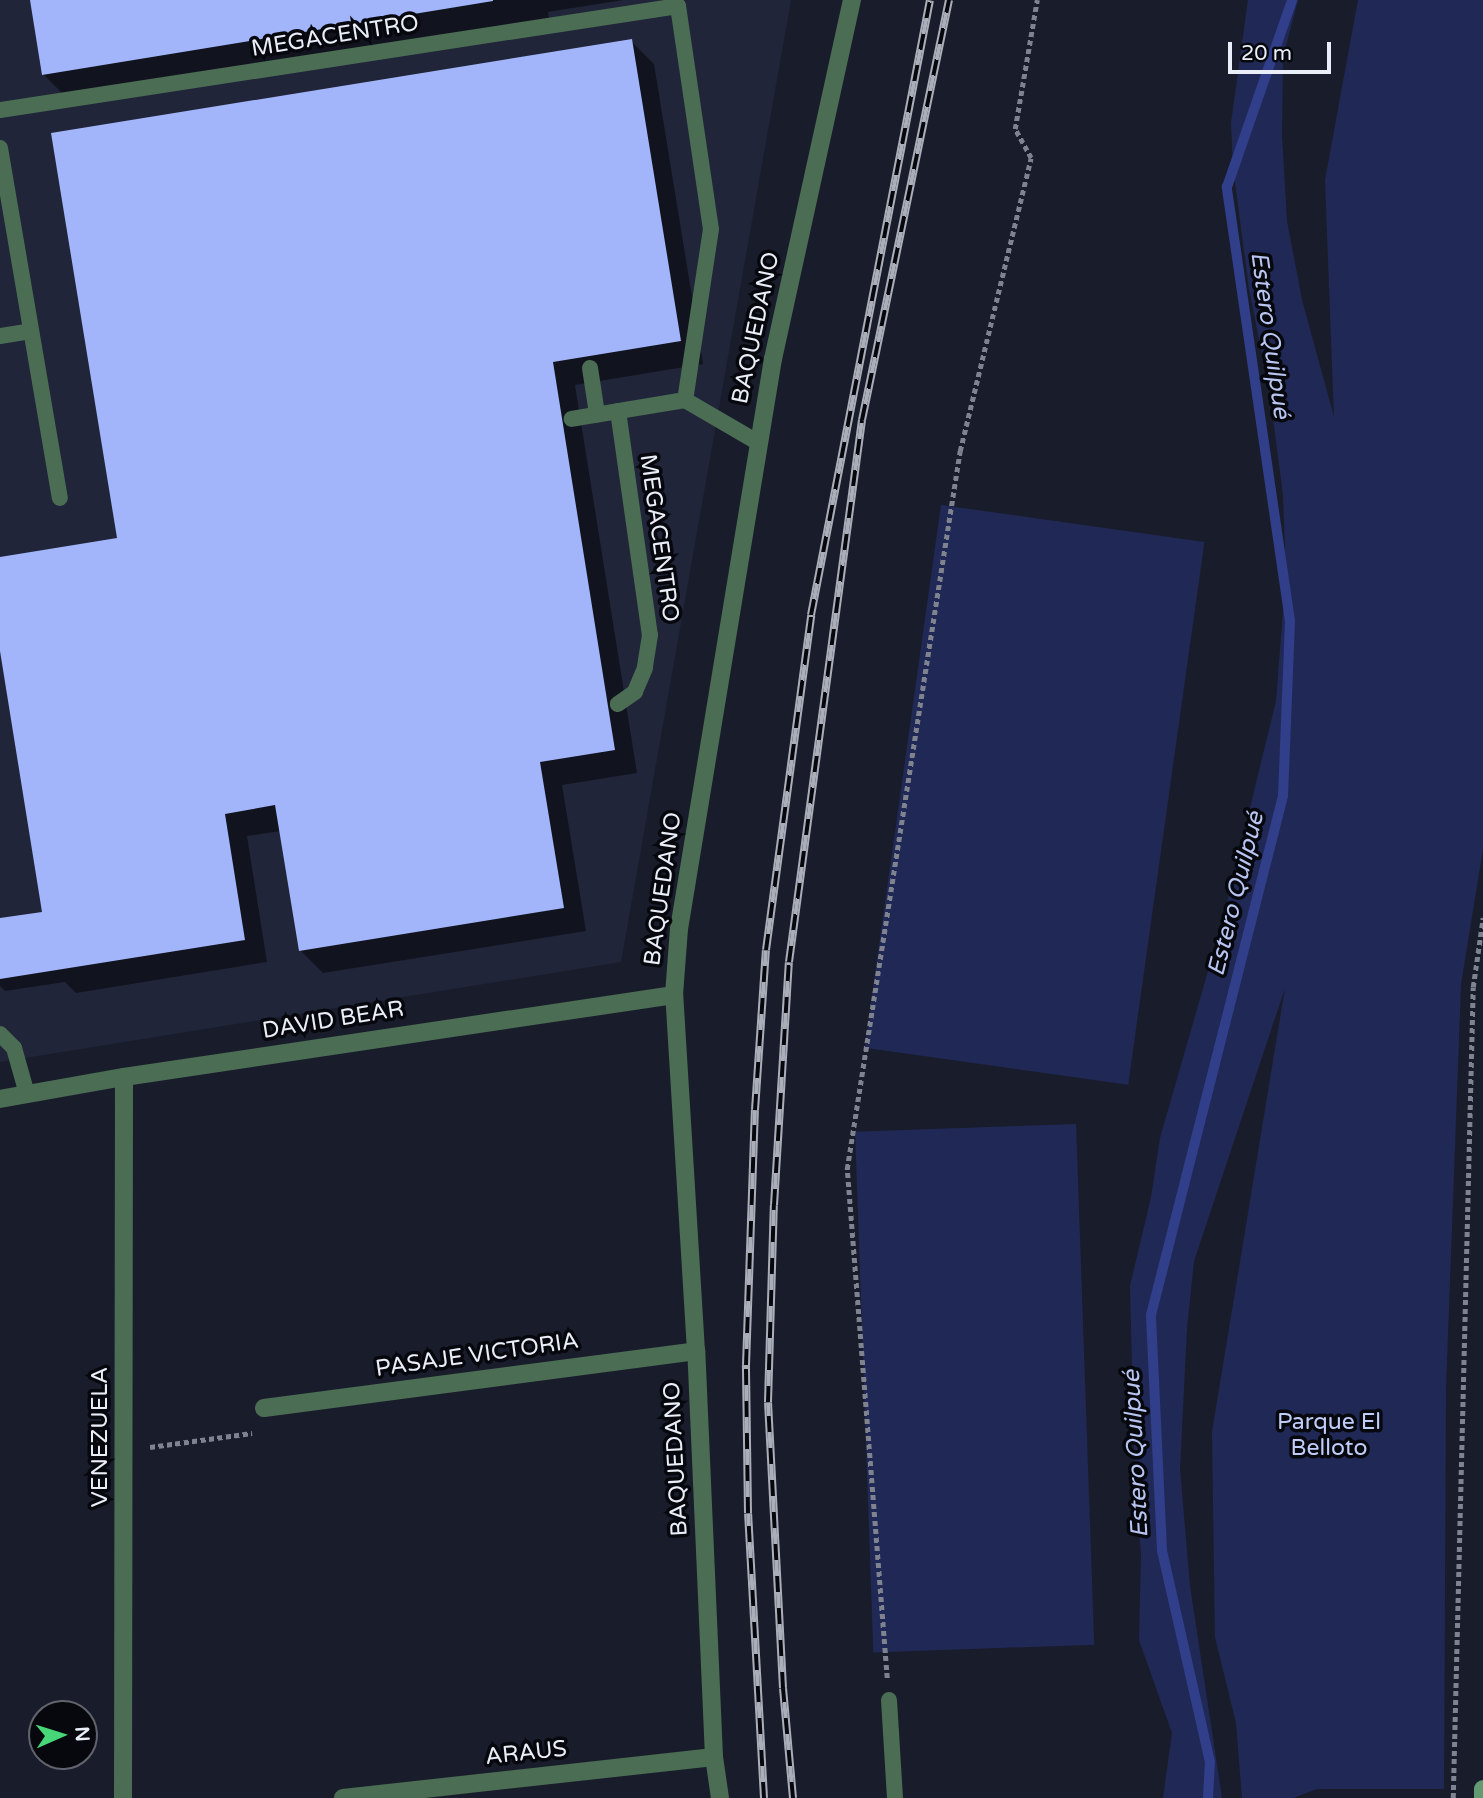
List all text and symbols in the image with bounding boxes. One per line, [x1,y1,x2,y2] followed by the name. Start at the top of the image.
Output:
[249,9,421,63] street label: MEGACENTRO
[1231,28,1334,72] scale bar
[1241,41,1292,66] text: 20 m
[726,249,786,407] street label: BAQUEDANO
[1244,250,1296,420] water label: Estero Quilpué
[634,452,684,624] street label: MEGACENTRO
[1202,809,1270,979] water label: Estero Quilpué
[639,810,687,968] street label: BAQUEDANO
[260,995,406,1045] street label: DAVID BEAR
[374,1327,580,1383] street label: PASAJE VICTORIA
[86,1367,114,1507] street label: VENEZUELA
[1117,1369,1155,1539] water label: Estero Quilpué
[658,1381,694,1537] street label: BAQUEDANO
[1277,1408,1381,1462] park label: Parque El Belloto
[28,1700,98,1770] north arrow
[71,1726,93,1742] text: N
[484,1735,568,1771] street label: ARAUS

